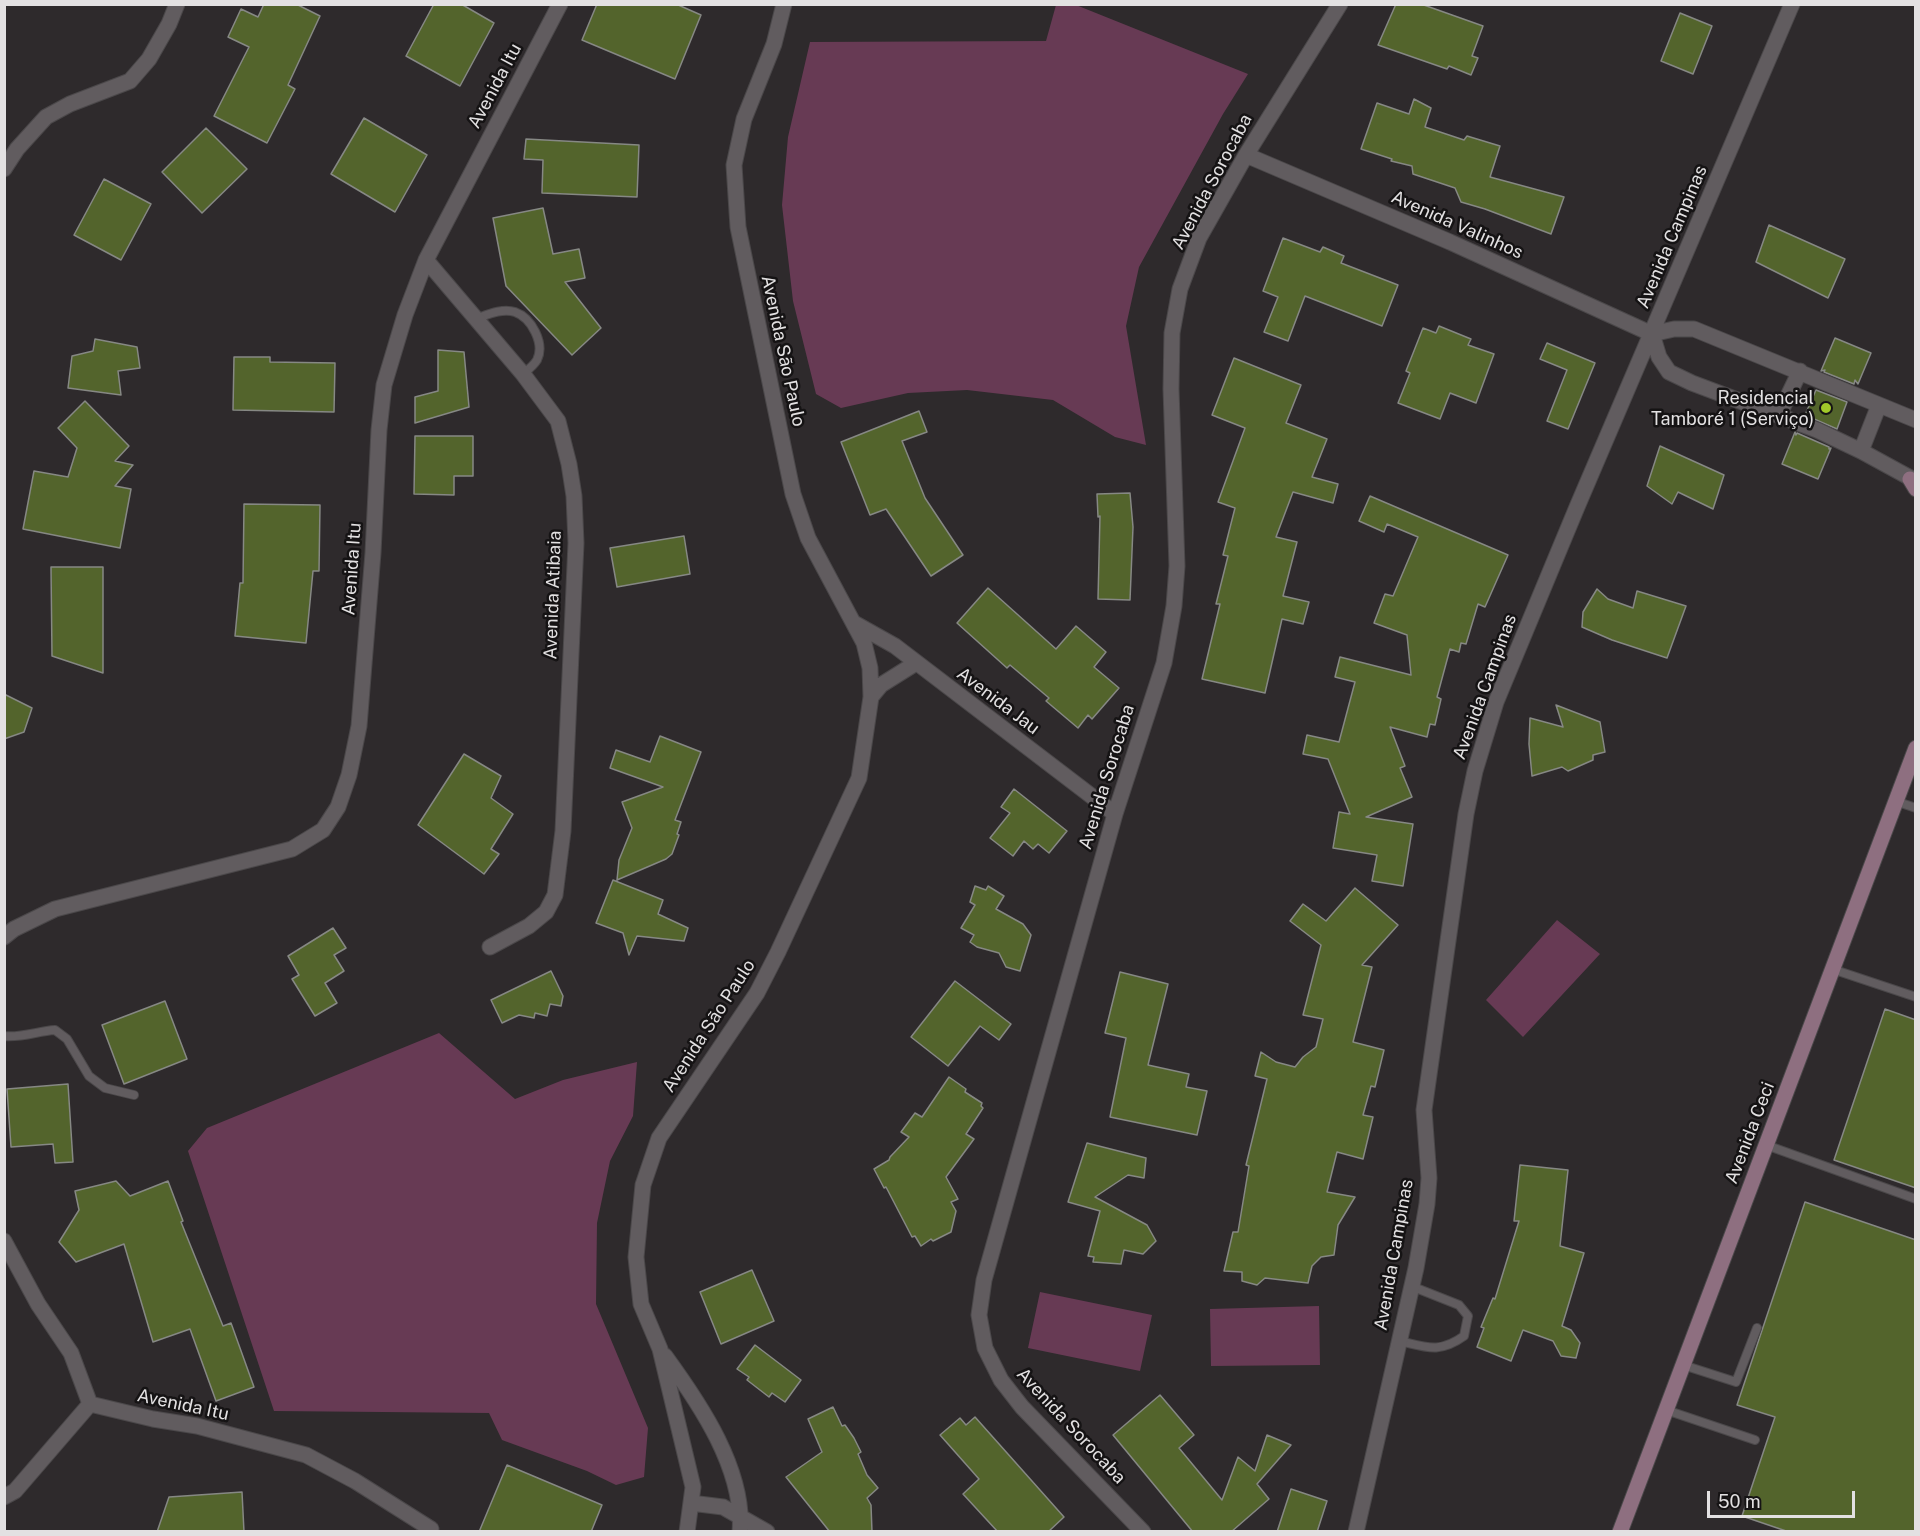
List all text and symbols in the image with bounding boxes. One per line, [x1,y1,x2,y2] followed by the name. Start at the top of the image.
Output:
[464,40,526,132] street label: Avenida Itu
[1167,111,1257,253] street label: Avenida Sorocaba
[1632,162,1712,312] street label: Avenida Campinas
[1388,186,1526,264] street label: Avenida Valinhos
[756,273,810,429] street label: Avenida São Paulo
[1651,387,1814,430] place label: Residencial Tamboré 1 (Serviço)
[1819,401,1833,415] marker: Residencial Tamboré 1 (Serviço)
[338,522,366,616] street label: Avenida Itu
[540,530,566,660] street label: Avenida Atibaia
[1449,611,1521,763] street label: Avenida Campinas
[952,663,1044,739] street label: Avenida Jau
[1075,702,1139,852] street label: Avenida Sorocaba
[658,955,760,1097] street label: Avenida São Paulo
[1721,1079,1779,1187] street label: Avenida Ceci
[1370,1178,1418,1332] street label: Avenida Campinas
[1012,1364,1130,1488] street label: Avenida Sorocaba
[135,1385,231,1425] street label: Avenida Itu
[1710,1479,1858,1517] scale bar
[1718,1491,1761,1512] text: 50 m

